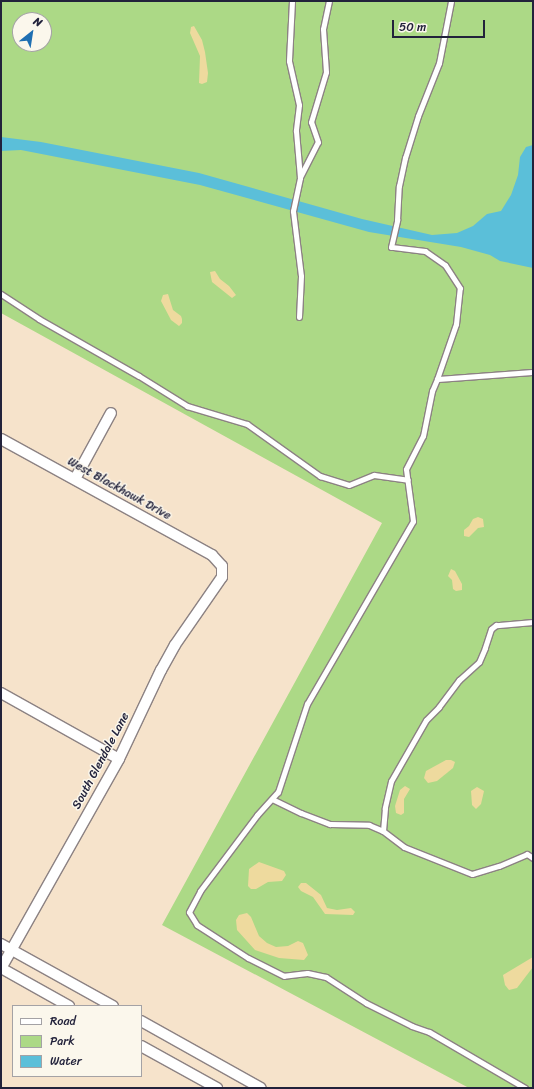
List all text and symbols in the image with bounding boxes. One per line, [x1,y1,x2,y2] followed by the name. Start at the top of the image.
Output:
[12,12,52,52] north arrow
[30,12,46,32] text: N
[394,12,487,38] scale bar
[399,16,426,38] text: 50 m
[65,455,173,523] street label: West Blackhawk Drive
[69,710,133,812] street label: South Glendale Lane
[12,1005,142,1077] legend
[50,1010,76,1032] text: Road
[50,1030,75,1052] text: Park
[50,1050,82,1072] text: Water

